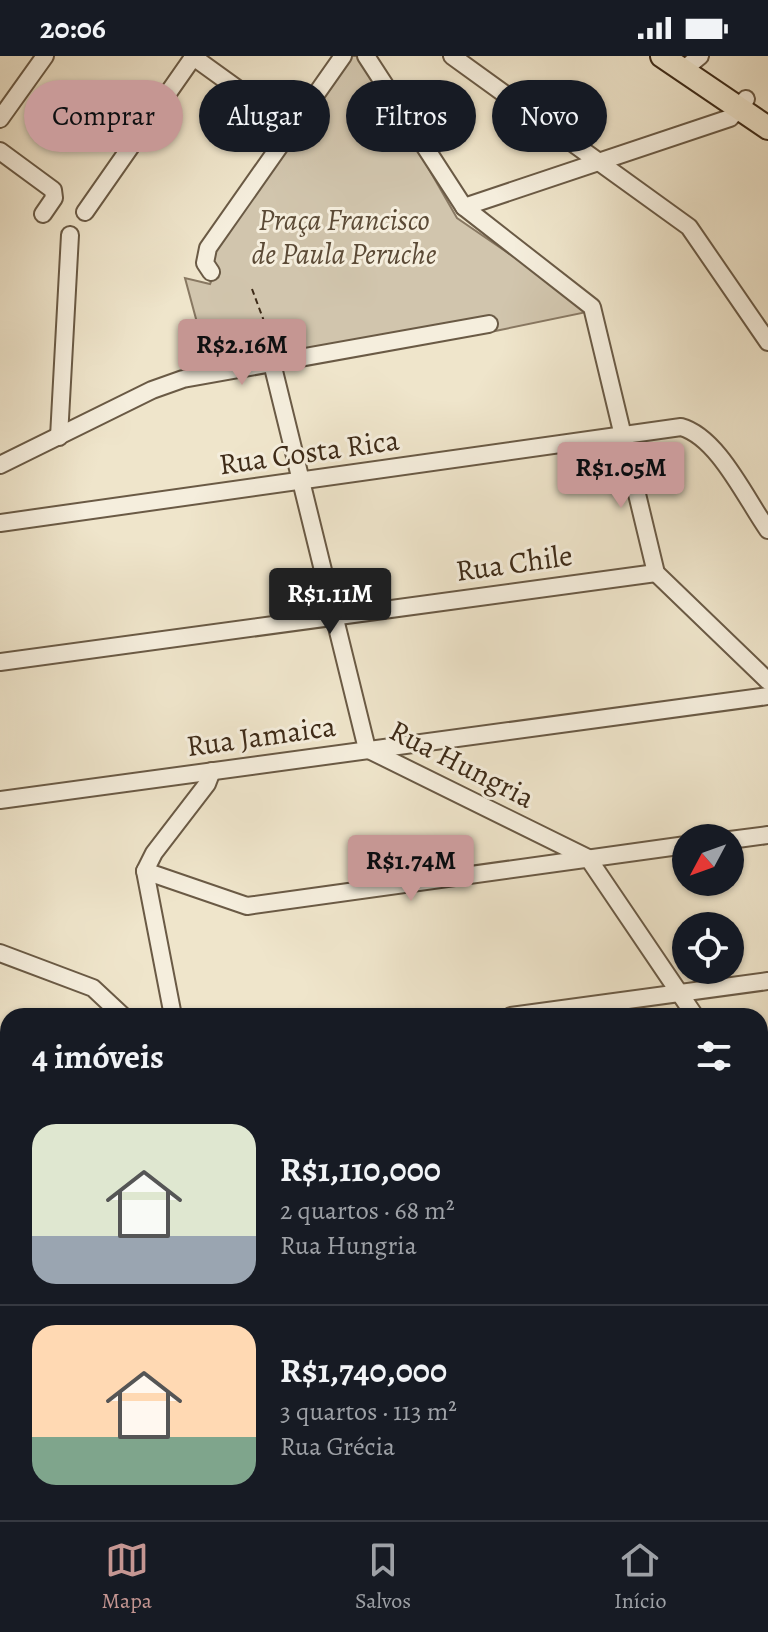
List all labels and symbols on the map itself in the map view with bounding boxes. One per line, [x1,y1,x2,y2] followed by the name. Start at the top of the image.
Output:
[251,200,437,274] park label: Praça Francisco de Paula Peruche
[168,319,316,387] pin: R$2.16M
[216,420,402,484] street label: Rua Costa Rica
[547,442,695,510] pin: R$1.05M
[453,535,575,591] street label: Rua Chile
[256,568,404,636] pin: R$1.11M
[184,706,338,766] street label: Rua Jamaica
[383,710,541,818] street label: Rua Hungria
[672,824,744,896] north arrow
[337,835,485,903] pin: R$1.74M

